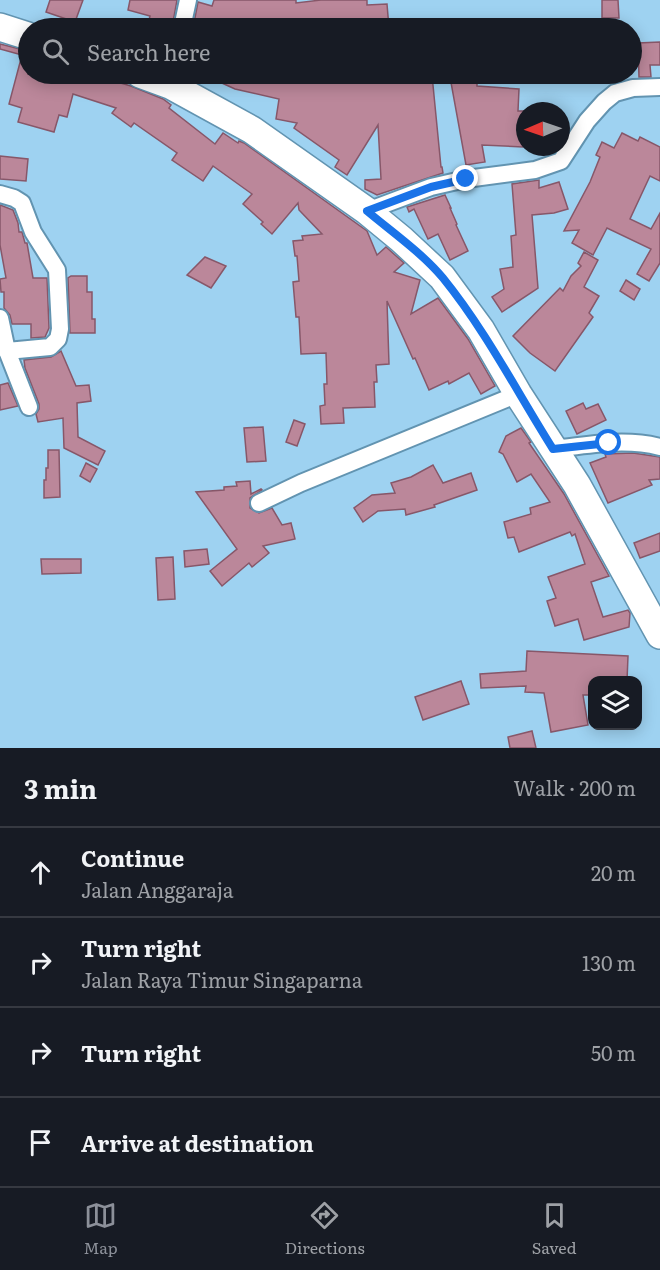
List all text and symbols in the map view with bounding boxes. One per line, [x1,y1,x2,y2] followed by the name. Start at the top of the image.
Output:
[18,18,642,84] search box
[39,35,72,68] icon: search
[87,35,210,68] text: Search here
[516,102,570,156] north arrow
[452,165,478,191] route end
[595,429,621,455] route start
[588,676,642,730] map controls
[588,676,642,730] button: layers
[24,768,97,807] text: 3 min
[513,772,636,802] text: Walk · 200 m
[81,841,184,874] text: Continue
[24,856,57,889] icon: ahead
[591,857,636,887] text: 20 m
[81,874,233,904] text: Jalan Anggaraja
[81,931,201,964] text: Turn right
[24,946,57,979] icon: right
[582,947,636,977] text: 130 m
[81,964,363,994] text: Jalan Raya Timur Singaparna
[24,1036,57,1069] icon: right
[81,1036,201,1069] text: Turn right
[591,1037,636,1067] text: 50 m
[24,1126,57,1159] icon: arrive
[81,1126,314,1159] text: Arrive at destination
[84,1199,118,1259] tab: Map
[285,1199,365,1259] tab: Directions
[532,1199,576,1259] tab: Saved

